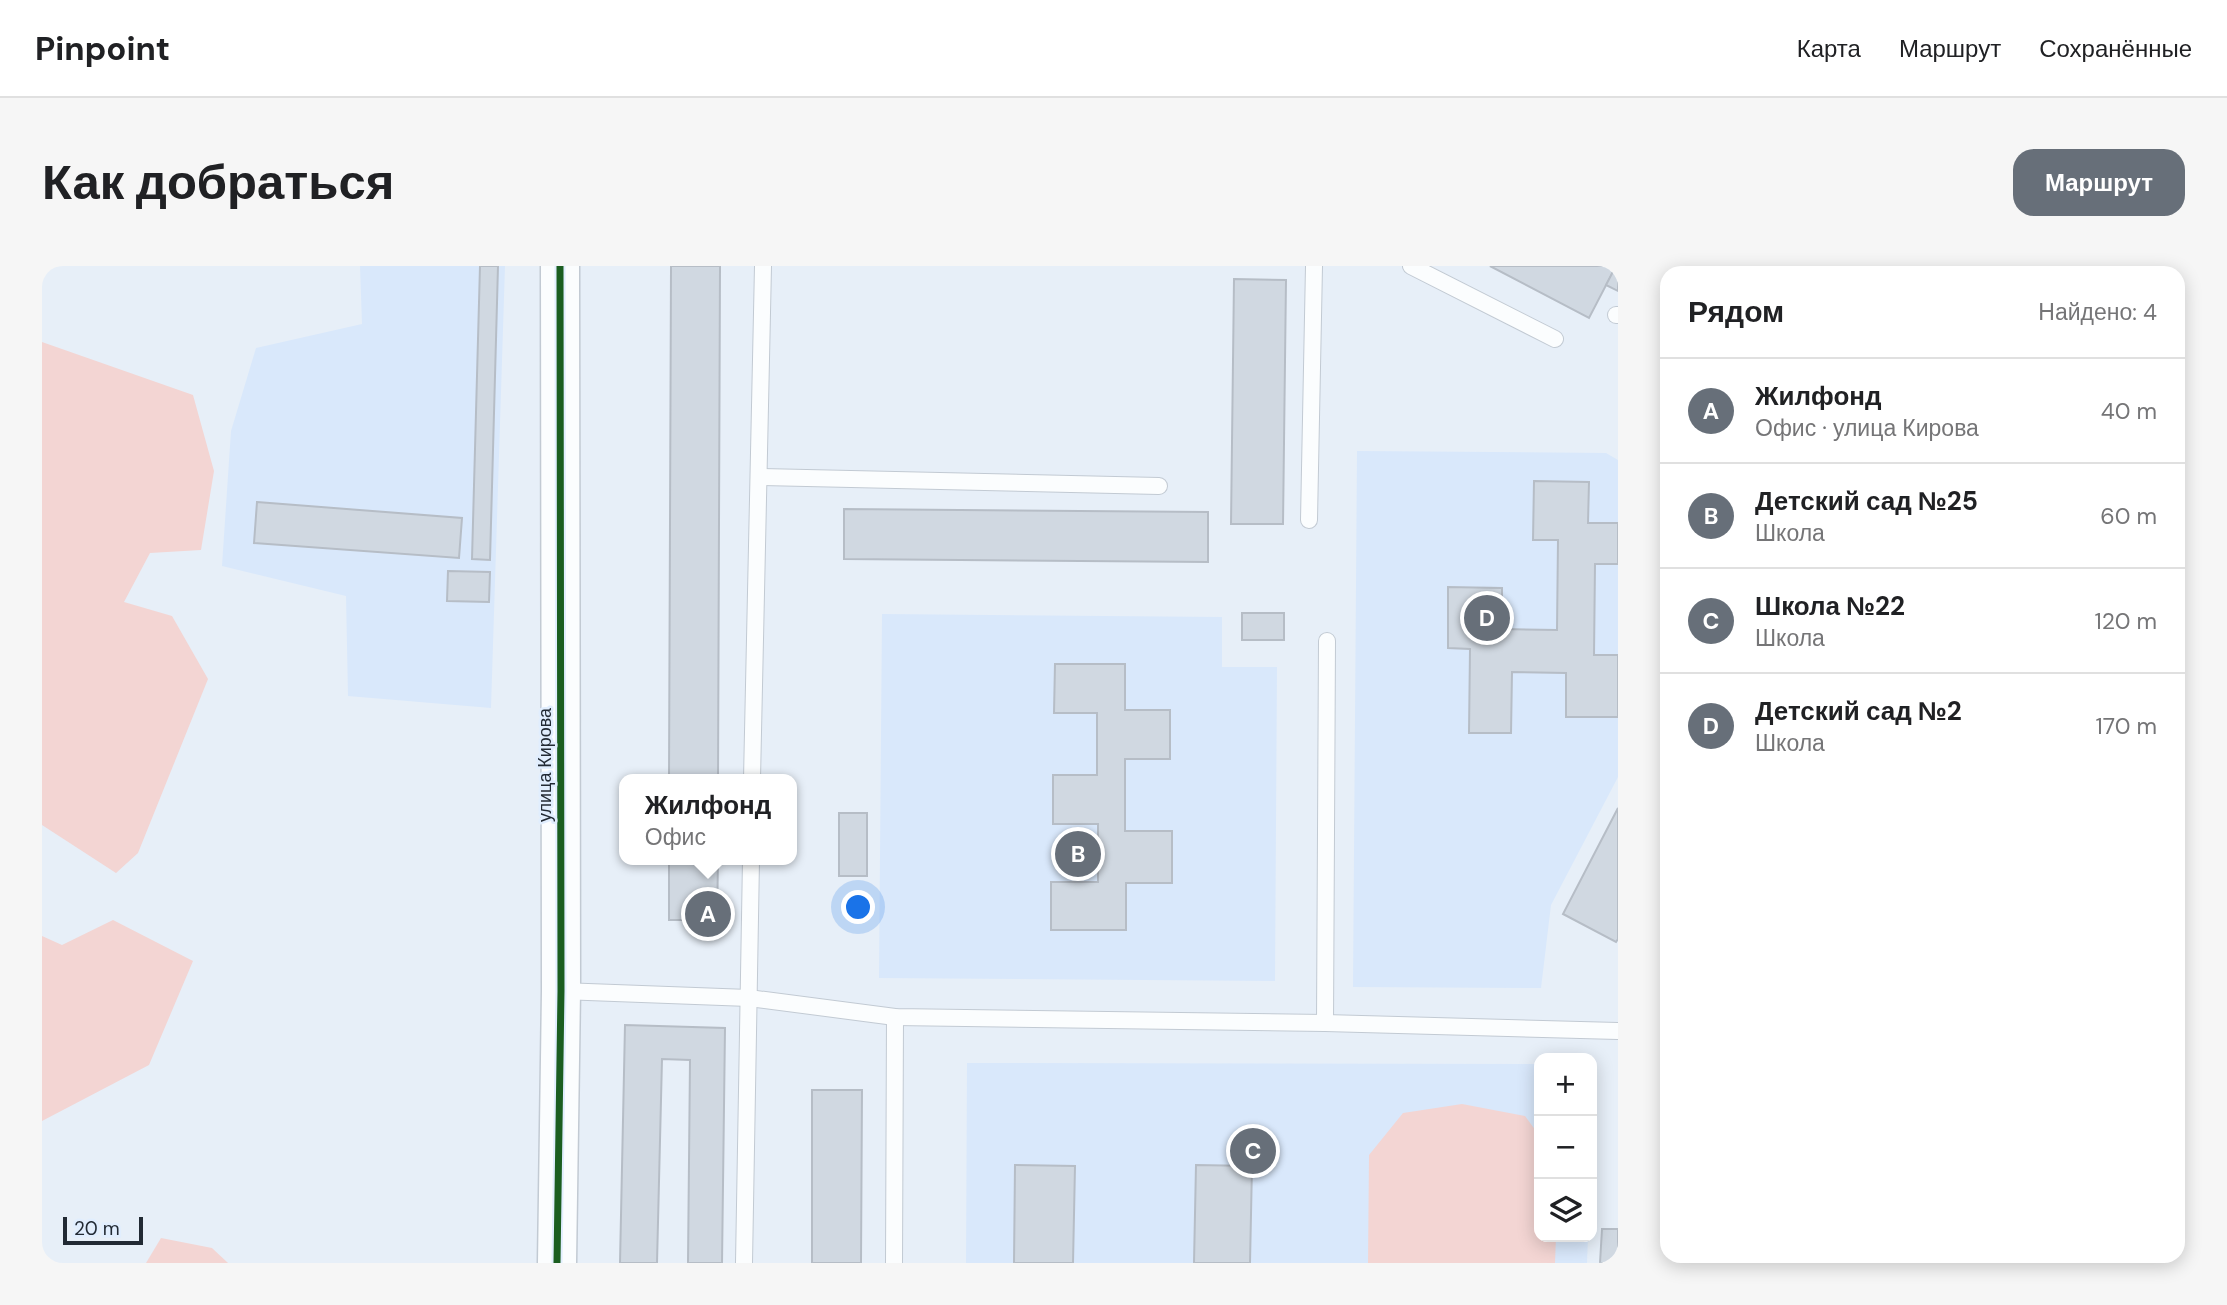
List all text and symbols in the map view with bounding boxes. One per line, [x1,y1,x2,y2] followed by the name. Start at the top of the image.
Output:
[35,27,170,70] text: Pinpoint
[1797,33,1861,64] text: Карта
[1899,33,2001,64] text: Маршрут
[2039,33,2192,64] text: Сохранённые
[2013,149,2185,216] button: Маршрут
[42,150,394,214] text: Как добраться
[1688,292,1784,331] text: Рядом
[2038,297,2157,327] text: Найдено: 4
[1755,379,1882,413] text: Жилфонд
[1703,396,1719,426] text: A
[2101,396,2157,426] text: 40 m
[1755,413,1979,443] text: Офис · улица Кирова
[1755,484,1978,518] text: Детский сад №25
[1704,501,1718,531] text: B
[2100,501,2157,531] text: 60 m
[1755,518,1825,548] text: Школа
[1755,589,1905,623] text: Школа №22
[1464,592,1510,644] pin: D
[1703,606,1719,636] text: C
[2094,606,2157,636] text: 120 m
[1755,623,1825,653] text: Школа
[1755,694,1962,728] text: Детский сад №2
[533,707,557,822] street label: улица Кирова
[1703,711,1719,741] text: D
[2096,711,2157,741] text: 170 m
[1755,728,1825,758] text: Школа
[619,774,797,865] popup
[645,788,771,822] text: Жилфонд
[645,822,706,852] text: Офис
[1055,828,1101,880] pin: B
[685,888,731,940] pin: A
[841,890,875,924] your location
[1534,1053,1597,1242] map controls
[1534,1053,1597,1116] button: +
[1534,1116,1597,1179] button: −
[1230,1125,1276,1177] pin: C
[1534,1179,1597,1242] button: layers
[63,1214,144,1246] scale bar
[74,1216,120,1241] text: 20 m

